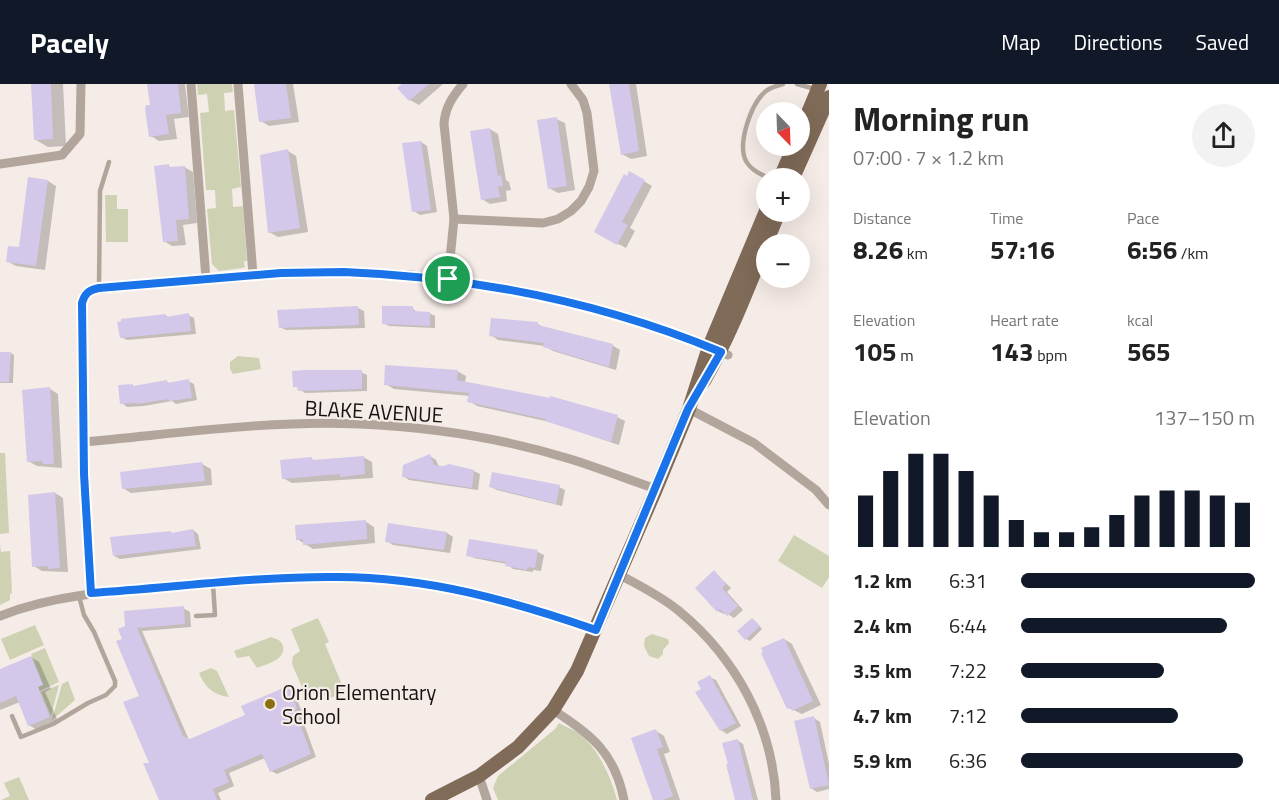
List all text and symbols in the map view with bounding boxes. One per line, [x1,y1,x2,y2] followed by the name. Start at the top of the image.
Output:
[30,21,109,64] text: Pacely
[1001,26,1041,58] text: Map
[1074,26,1163,58] text: Directions
[1196,26,1249,58] text: Saved
[853,94,1030,144] text: Morning run
[756,102,810,156] north arrow
[756,102,810,288] map controls
[1192,104,1255,167] button: share
[853,142,1004,173] text: 07:00 · 7 × 1.2 km
[756,168,810,222] button: +
[853,206,911,230] text: Distance
[990,206,1023,230] text: Time
[1127,206,1159,230] text: Pace
[853,230,903,269] text: 8.26
[990,230,1055,269] text: 57:16
[1127,230,1177,269] text: 6:56
[756,234,810,288] button: −
[903,241,928,265] text: km
[1177,241,1209,265] text: /km
[422,253,473,304] pin
[431,262,464,295] icon: arrive
[853,308,915,332] text: Elevation
[990,308,1059,332] text: Heart rate
[1127,308,1153,332] text: kcal
[853,332,897,371] text: 105
[990,332,1034,371] text: 143
[1127,332,1171,371] text: 565
[897,343,914,367] text: m
[1034,343,1067,367] text: bpm
[304,391,444,431] street label: BLAKE AVENUE
[853,402,931,433] text: Elevation
[1154,402,1255,433] text: 137–150 m
[853,565,912,596] text: 1.2 km
[949,565,987,596] text: 6:31
[853,610,912,641] text: 2.4 km
[949,610,987,641] text: 6:44
[853,655,912,686] text: 3.5 km
[949,655,987,686] text: 7:22
[282,676,436,732] place label: Orion Elementary School
[263,697,277,711] marker: Orion Elementary School
[853,700,912,731] text: 4.7 km
[949,700,987,731] text: 7:12
[853,745,912,776] text: 5.9 km
[949,745,987,776] text: 6:36

